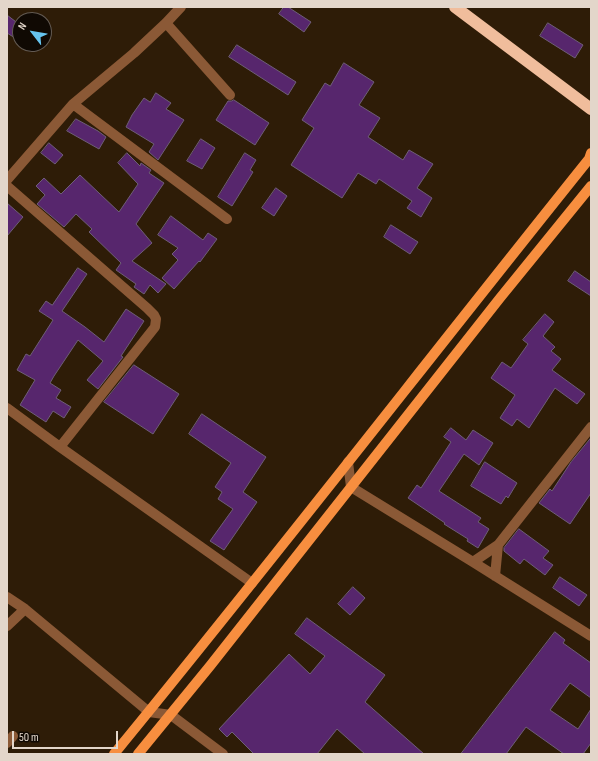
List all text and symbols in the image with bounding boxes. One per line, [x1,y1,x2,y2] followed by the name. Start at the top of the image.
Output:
[12,12,52,52] north arrow
[15,20,29,32] text: N
[14,723,120,749] scale bar
[19,730,39,745] text: 50 m

